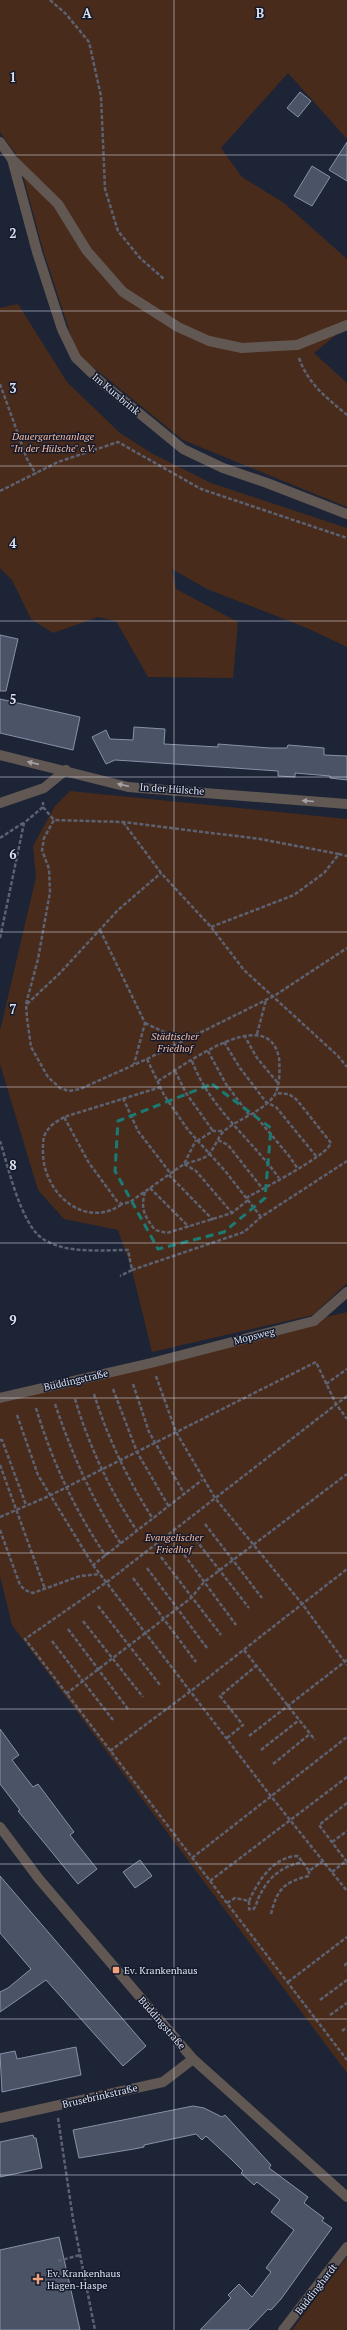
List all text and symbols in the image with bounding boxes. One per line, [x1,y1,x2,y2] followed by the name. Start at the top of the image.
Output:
[82,4,92,22] text: A
[256,4,264,22] text: B
[9,68,17,86] text: 1
[9,224,17,242] text: 2
[89,370,143,418] street label: Im Kursbrink
[9,379,17,397] text: 3
[11,430,95,455] park label: Dauergartenanlage "In der Hülsche" e.V.
[9,534,17,552] text: 4
[9,690,17,708] text: 5
[27,759,39,765] one-way arrow
[139,780,205,798] street label: In der Hülsche
[117,782,129,788] one-way arrow
[302,797,314,804] one-way arrow
[9,845,17,863] text: 6
[9,1000,17,1018] text: 7
[151,1030,200,1055] park label: Städtischer Friedhof
[9,1156,17,1174] text: 8
[9,1311,17,1329] text: 9
[232,1324,276,1347] street label: Mopsweg
[43,1366,109,1394] street label: Büddingstraße
[144,1531,204,1556] park label: Evangelischer Friedhof
[124,1964,198,1977] place label: Ev. Krankenhaus
[111,1965,121,1975] marker: Ev. Krankenhaus
[136,1994,188,2052] street label: Büddingstraße
[61,2081,139,2111] street label: Brusebrinkstraße
[292,2261,340,2317] street label: Büddinghardt
[47,2267,121,2292] place label: Ev. Krankenhaus Hagen-Haspe
[32,2273,44,2285] marker: Ev. Krankenhaus Hagen-Haspe

